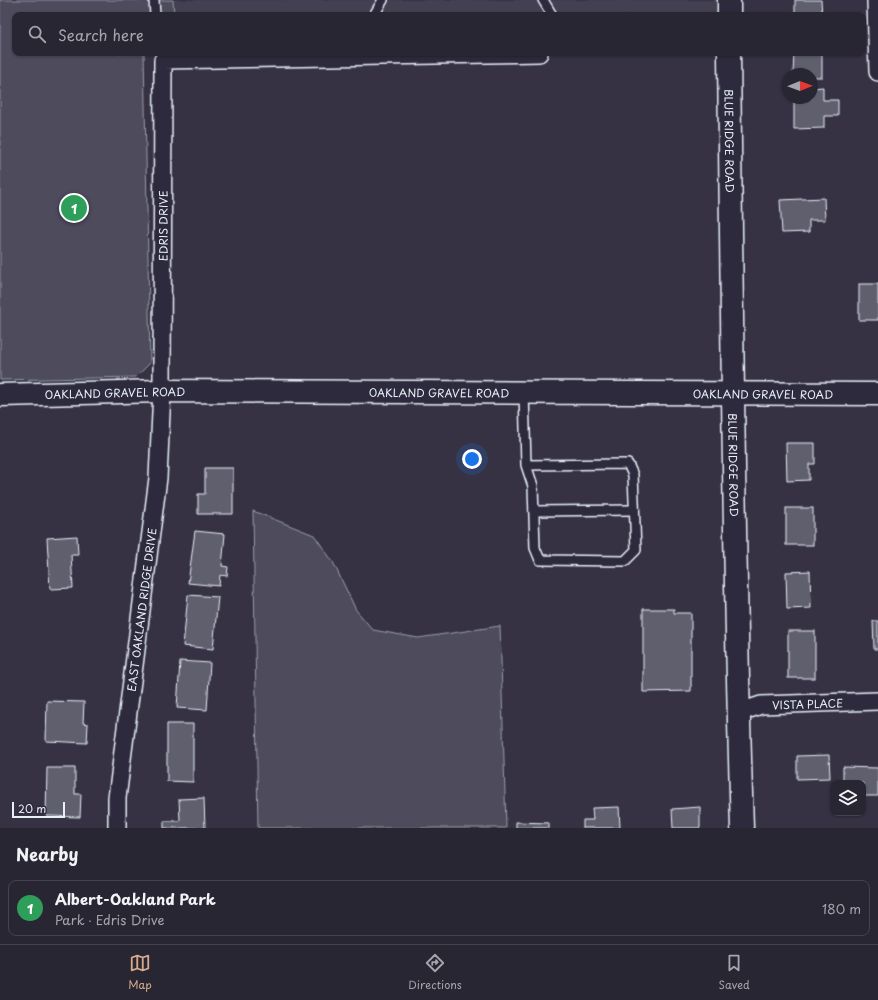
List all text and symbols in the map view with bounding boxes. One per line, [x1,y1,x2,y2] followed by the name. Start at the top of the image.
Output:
[12,12,866,56] search box
[26,23,48,45] icon: search
[58,23,144,46] text: Search here
[782,68,818,104] north arrow
[721,89,739,193] street label: BLUE RIDGE ROAD
[154,190,171,261] street label: EDRIS DRIVE
[61,193,87,223] pin: 1
[45,382,185,402] street label: OAKLAND GRAVEL ROAD
[369,383,509,401] street label: OAKLAND GRAVEL ROAD
[693,385,833,402] street label: OAKLAND GRAVEL ROAD
[725,413,743,517] street label: BLUE RIDGE ROAD
[462,449,482,469] your location
[122,527,160,692] street label: EAST OAKLAND RIDGE DRIVE
[772,694,843,713] street label: VISTA PLACE
[830,780,866,816] map controls
[830,780,866,816] button: layers
[12,800,65,819] scale bar
[18,800,46,817] text: 20 m
[16,841,78,867] text: Nearby
[55,887,216,910] text: Albert-Oakland Park
[27,899,33,918] text: 1
[822,899,861,918] text: 180 m
[55,910,164,929] text: Park · Edris Drive
[128,952,152,993] tab: Map
[408,952,462,993] tab: Directions
[718,952,750,993] tab: Saved

